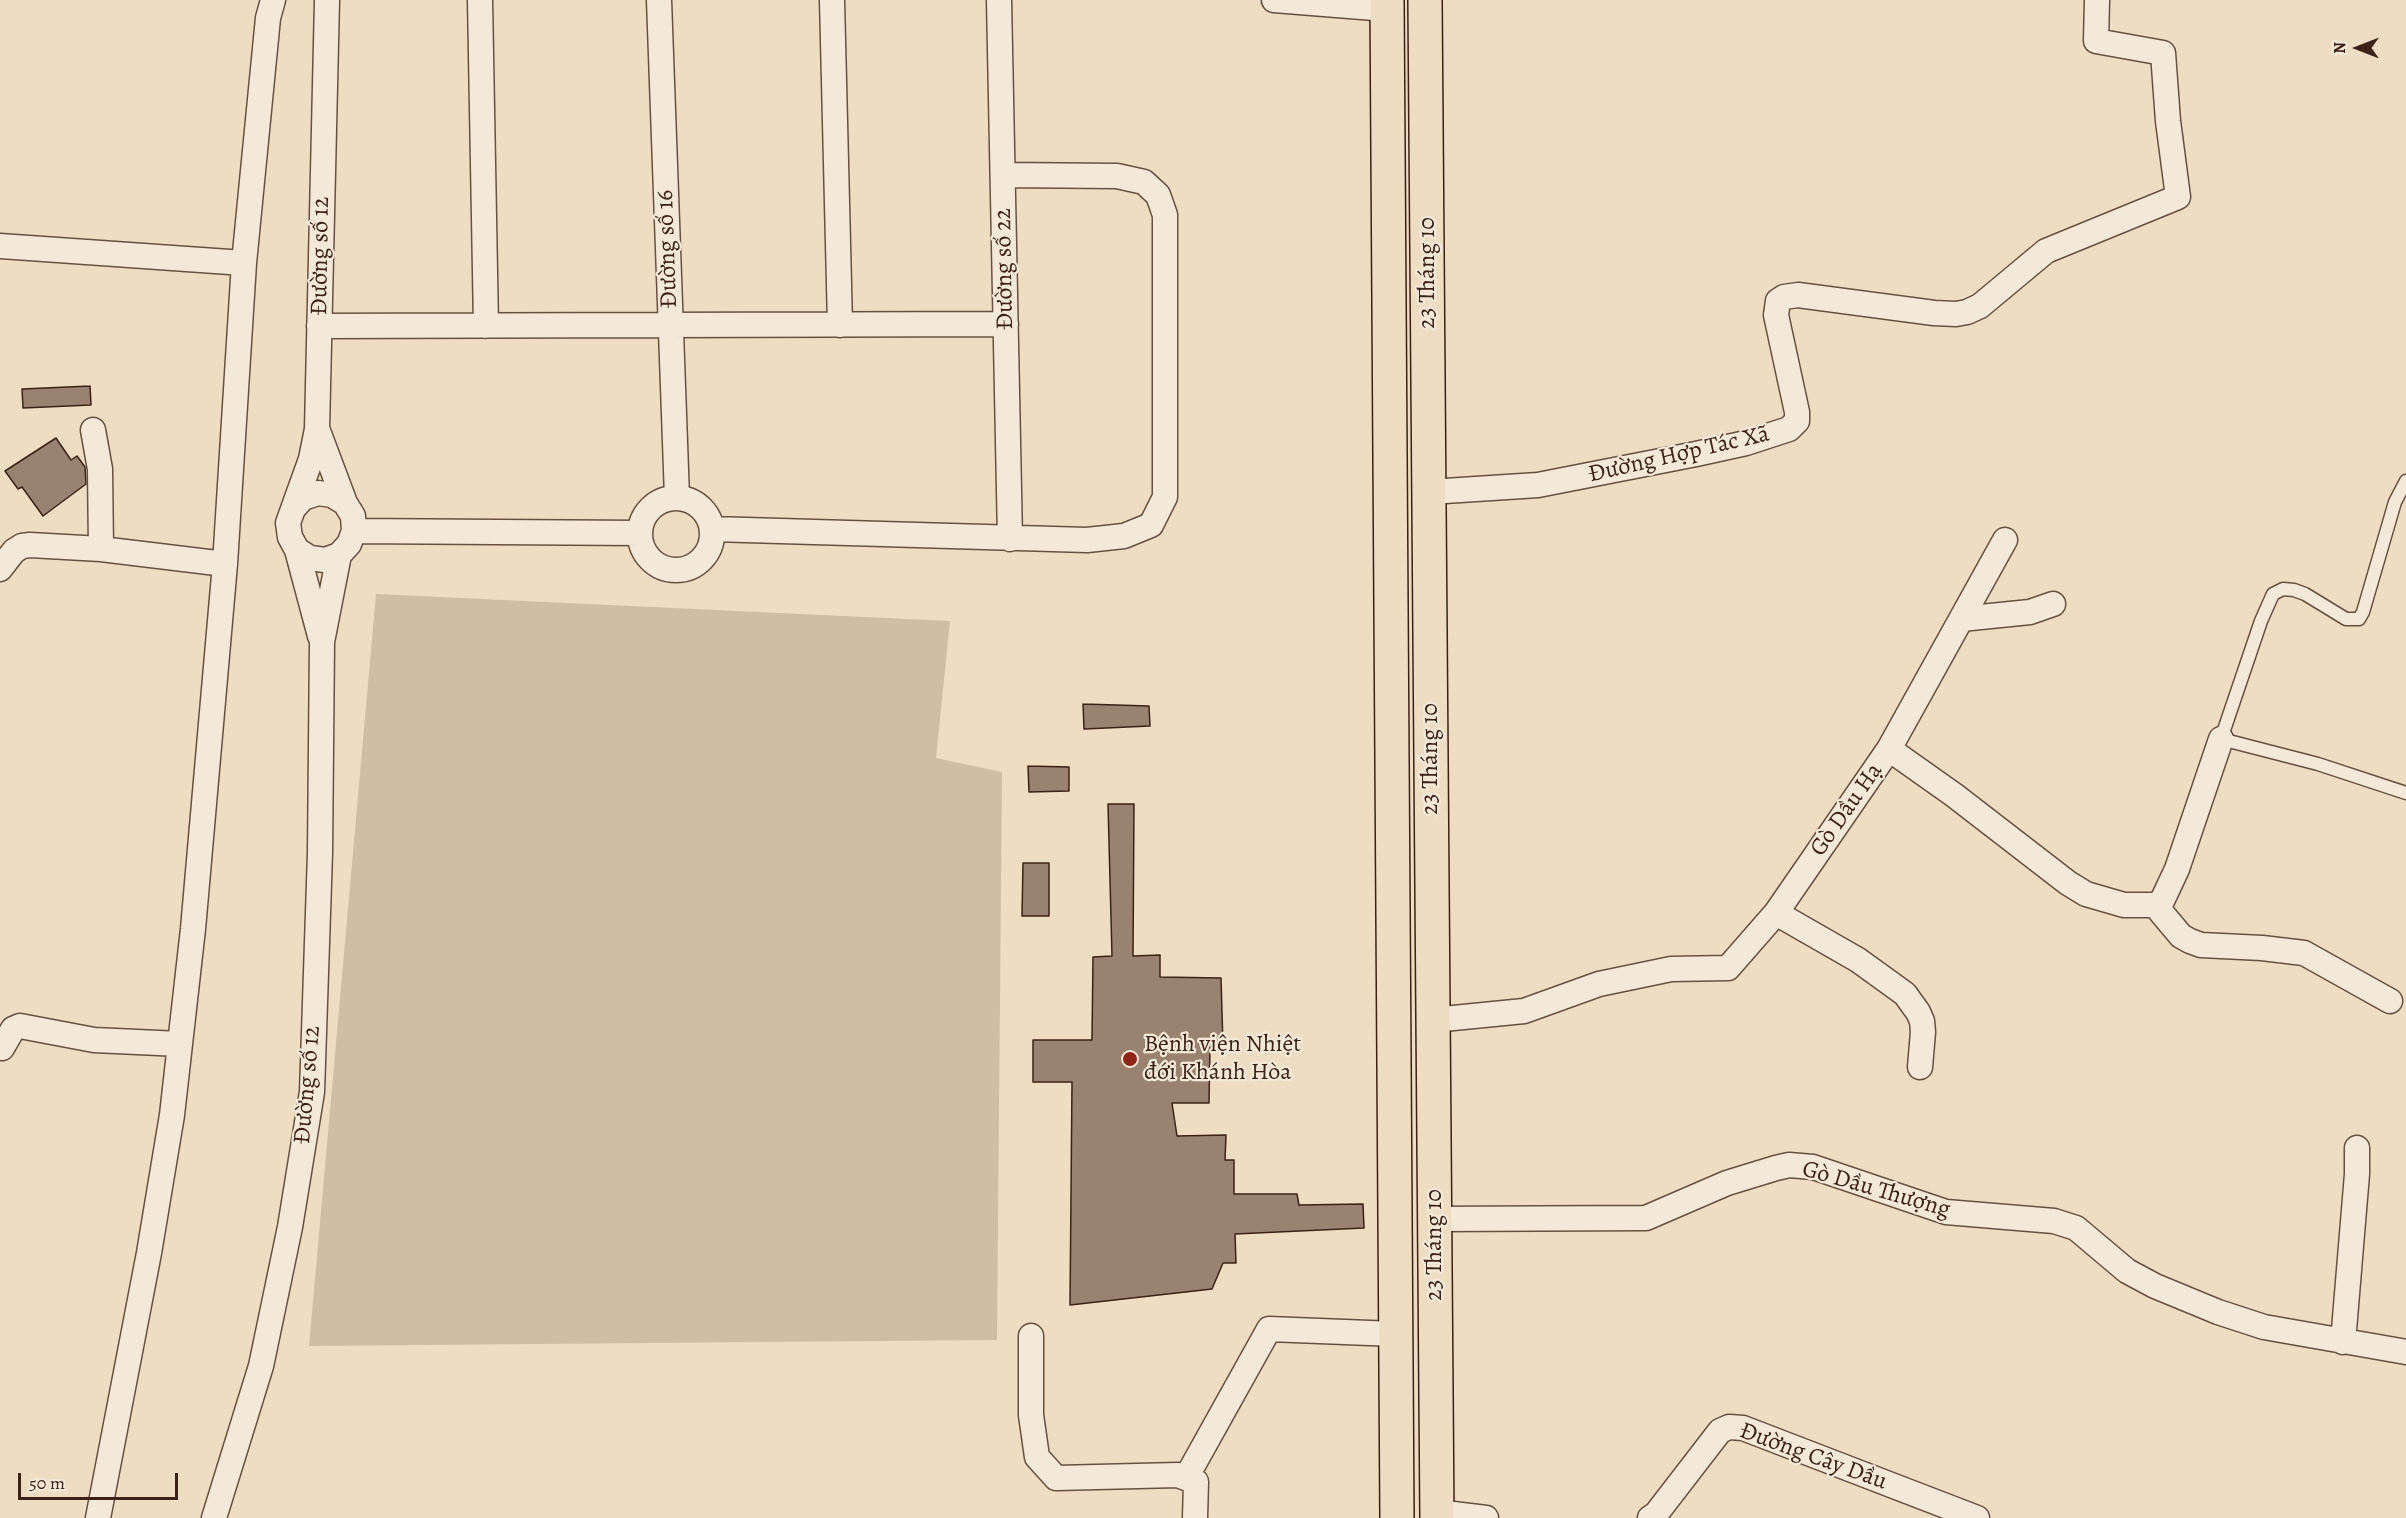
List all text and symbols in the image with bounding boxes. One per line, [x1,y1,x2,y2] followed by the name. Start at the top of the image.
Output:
[2328,18,2388,78] north arrow
[2329,42,2351,54] text: N
[652,189,684,309] street label: Đường số 16
[306,196,336,316] street label: Đường số 12
[990,208,1020,330] street label: Đường số 22
[1414,217,1442,329] street label: 23 Tháng 10
[1586,420,1772,490] street label: Đường Hợp Tác Xã
[1417,703,1445,815] street label: 23 Tháng 10
[1805,758,1889,862] street label: Gò Dầu Hạ
[288,1025,328,1145] street label: Đường số 12
[1144,1031,1301,1087] place label: Bệnh viện Nhiệt đới Khánh Hòa
[1121,1050,1139,1068] marker: Bệnh viện Nhiệt đới Khánh Hòa
[1799,1155,1953,1225] street label: Gò Dầu Thượng
[1421,1189,1449,1301] street label: 23 Tháng 10
[1735,1417,1891,1497] street label: Đường Cây Dầu
[21,1461,182,1499] scale bar
[29,1471,65,1495] text: 50 m

